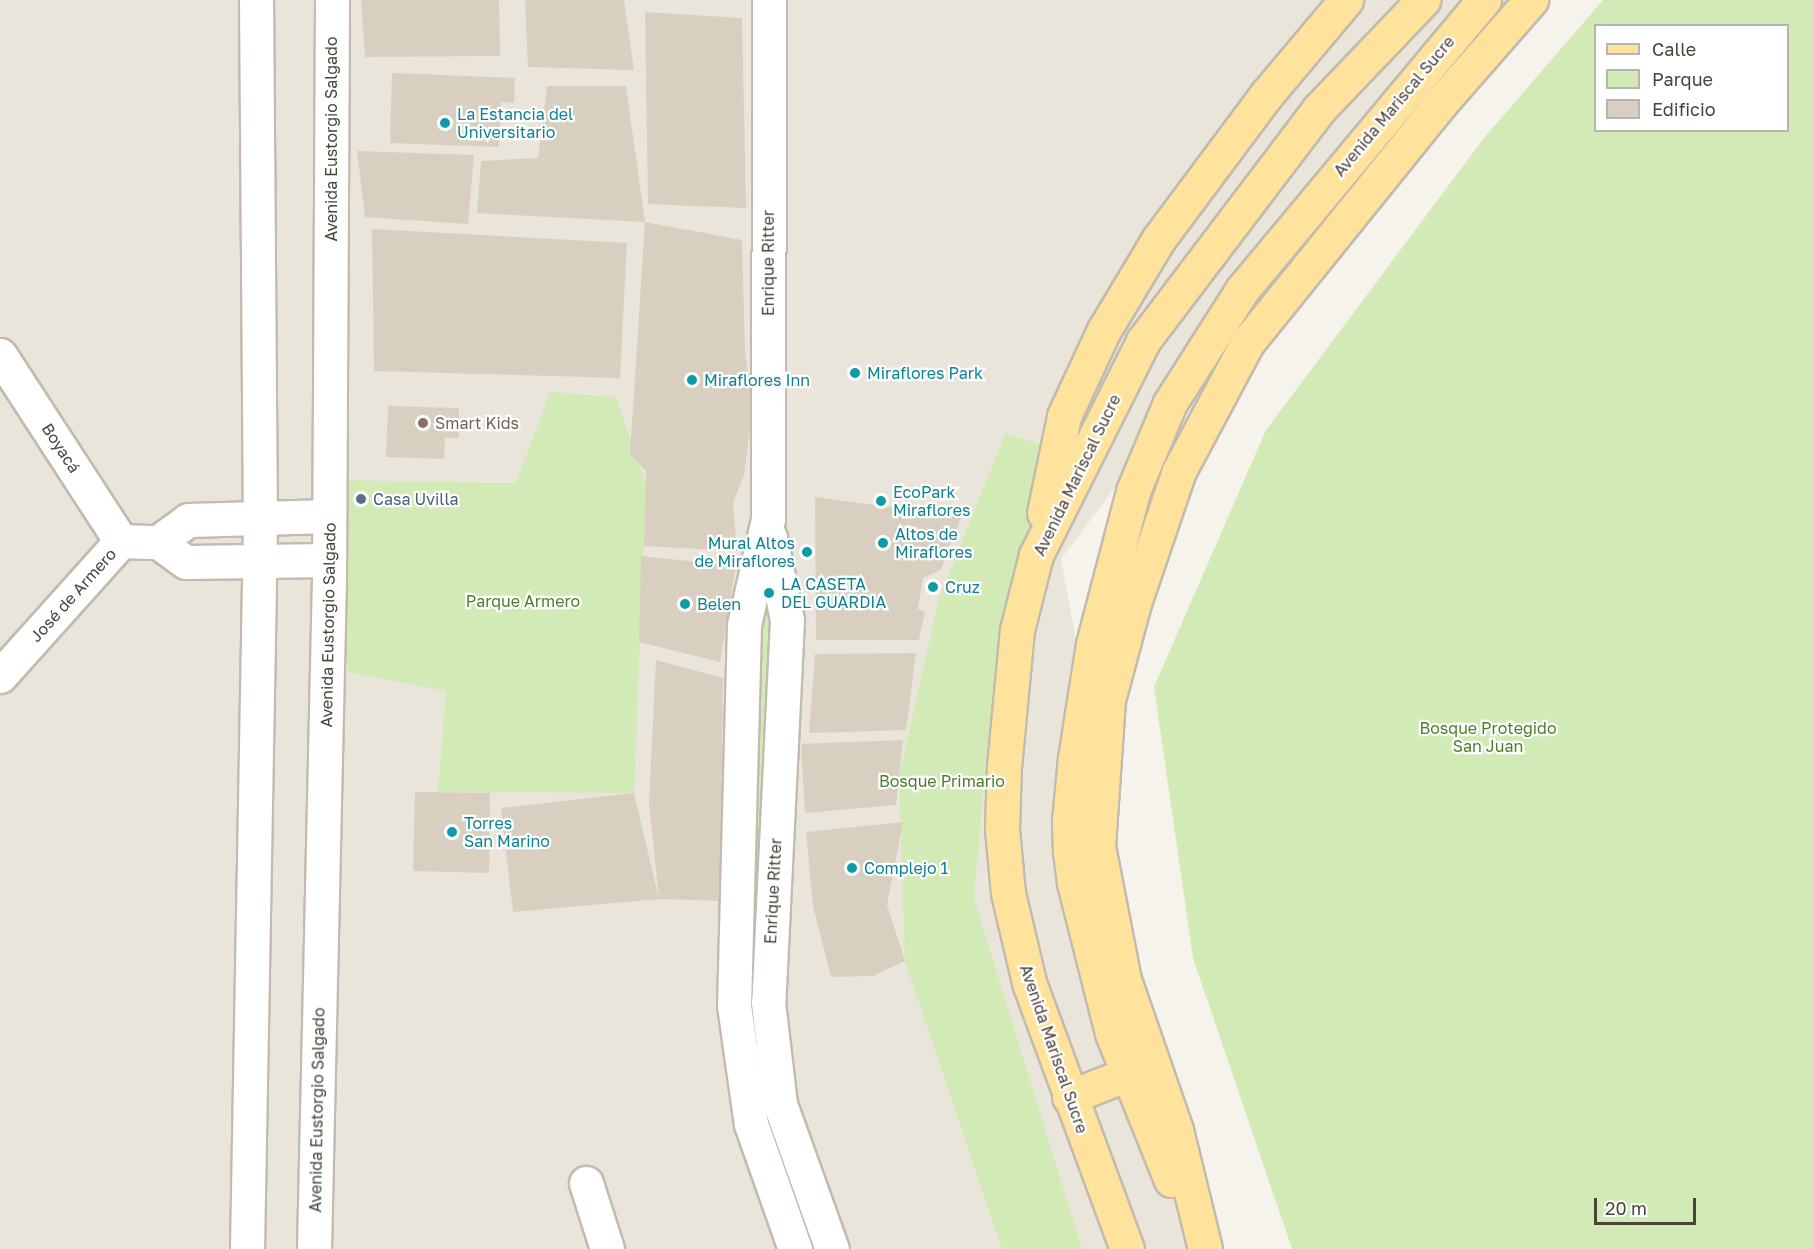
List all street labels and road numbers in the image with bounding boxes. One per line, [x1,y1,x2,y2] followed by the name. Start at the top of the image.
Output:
[1330,32,1458,180] street label: Avenida Mariscal Sucre
[321,37,341,241] street label: Avenida Eustorgio Salgado
[758,210,778,316] street label: Enrique Ritter
[1029,391,1125,559] street label: Avenida Mariscal Sucre
[38,420,84,476] street label: Boyacá
[317,522,339,728] street label: Avenida Eustorgio Salgado
[26,544,120,646] street label: José de Armero
[761,837,785,945] street label: Enrique Ritter
[1016,962,1092,1136] street label: Avenida Mariscal Sucre
[306,1007,328,1213] street label: Avenida Eustorgio Salgado

